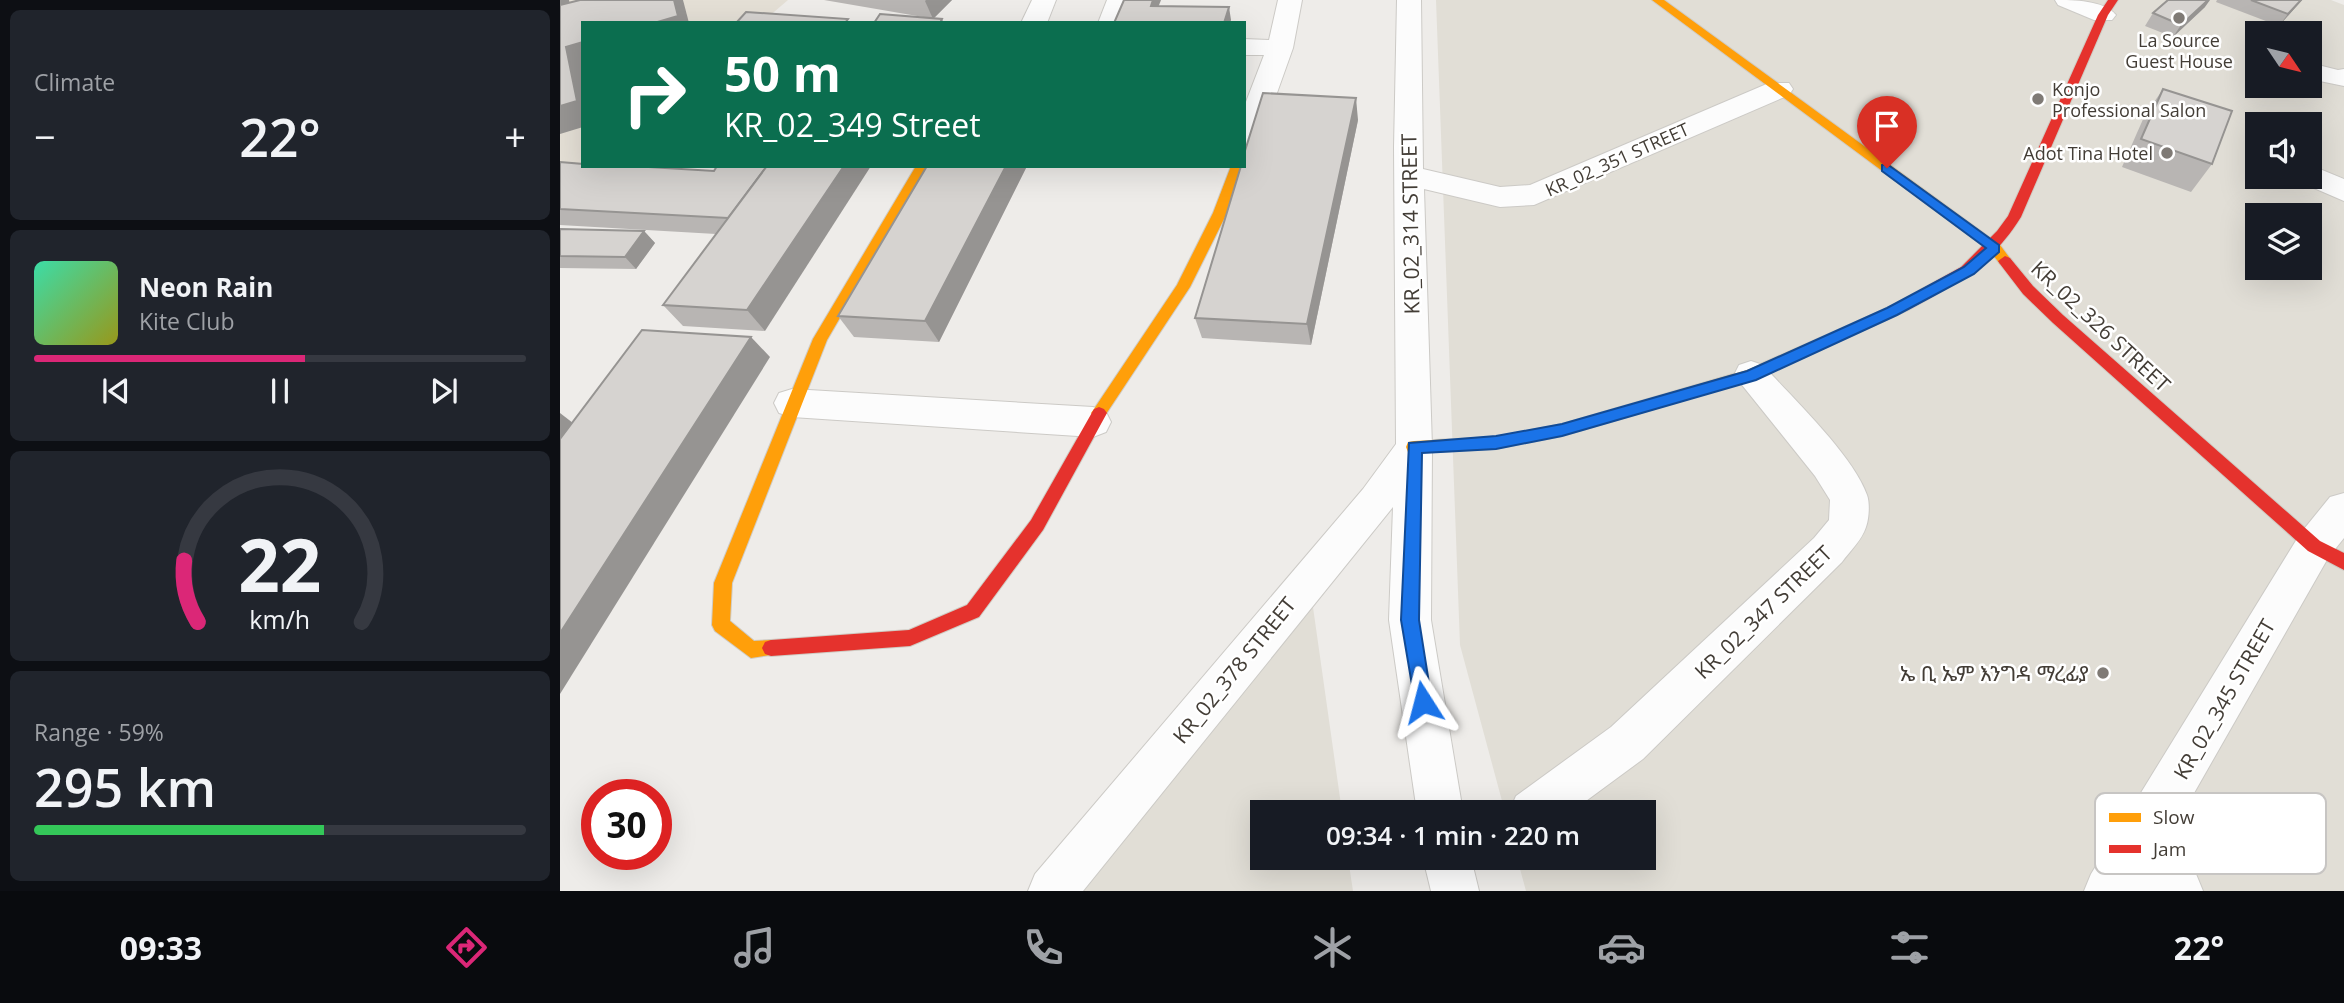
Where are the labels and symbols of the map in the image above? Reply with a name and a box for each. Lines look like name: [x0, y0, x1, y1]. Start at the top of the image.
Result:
marker: La Source Guest House: [2171, 10, 2187, 26]
north arrow: [2245, 21, 2322, 98]
place label: La Source Guest House: [2125, 28, 2233, 73]
place label: Konjo Professional Salon: [2052, 77, 2206, 122]
marker: Konjo Professional Salon: [2030, 91, 2046, 107]
pin: [1857, 96, 1917, 168]
street label: KR_02_351 STREET: [1541, 117, 1693, 201]
street label: KR_02_314 STREET: [1394, 133, 1426, 315]
place label: Adot Tina Hotel: [2023, 141, 2153, 165]
marker: Adot Tina Hotel: [2159, 145, 2175, 161]
street label: KR_02_326 STREET: [2025, 254, 2177, 398]
street label: KR_02_347 STREET: [1688, 539, 1838, 685]
street label: KR_02_378 STREET: [1166, 591, 1302, 749]
street label: KR_02_345 STREET: [2167, 613, 2282, 784]
place label: ኤ ቢ ኤም እንግዳ ማረፊያ: [1900, 659, 2089, 687]
position arrow: [1386, 665, 1460, 739]
marker: ኤ ቢ ኤም እንግዳ ማረፊያ: [2095, 665, 2111, 681]
speed limit sign: 30: [581, 779, 672, 870]
legend: [2095, 793, 2326, 874]
text: Slow: [2153, 804, 2195, 830]
text: Jam: [2151, 836, 2186, 862]

